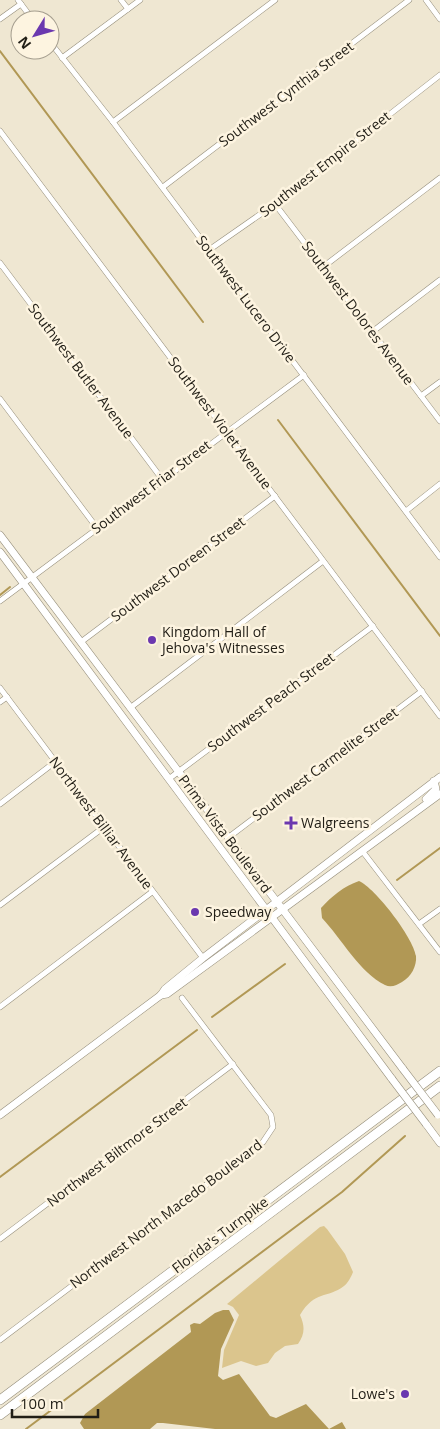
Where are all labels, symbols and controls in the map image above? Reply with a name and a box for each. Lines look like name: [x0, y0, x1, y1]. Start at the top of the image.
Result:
north arrow: [10, 10, 60, 60]
text: N: [13, 33, 35, 53]
street label: Southwest Cynthia Street: [214, 37, 357, 151]
street label: Southwest Empire Street: [255, 106, 394, 221]
street label: Southwest Lucero Drive: [192, 231, 301, 366]
street label: Southwest Dolores Avenue: [298, 237, 419, 389]
street label: Southwest Butler Avenue: [24, 299, 139, 442]
street label: Southwest Violet Avenue: [164, 353, 277, 493]
street label: Southwest Friar Street: [87, 435, 214, 538]
street label: Southwest Doreen Street: [107, 512, 249, 625]
place label: Kingdom Hall of Jehova's Witnesses: [160, 622, 285, 657]
marker: Kingdom Hall of Jehova's Witnesses: [146, 634, 158, 646]
street label: Southwest Peach Street: [203, 648, 338, 756]
street label: Southwest Carmelite Street: [248, 702, 402, 825]
street label: Northwest Billiar Avenue: [45, 753, 158, 893]
street label: Prima Vista Boulevard: [175, 771, 276, 897]
place label: Walgreens: [301, 813, 370, 832]
marker: Walgreens: [285, 817, 297, 829]
place label: Speedway: [205, 902, 272, 921]
marker: Speedway: [189, 906, 201, 918]
street label: Northwest Biltmore Street: [43, 1093, 191, 1211]
street label: Northwest North Macedo Boulevard: [66, 1135, 266, 1292]
street label: Florida's Turnpike: [168, 1192, 272, 1277]
place label: Lowe's: [351, 1384, 395, 1403]
scale bar: [12, 1386, 99, 1418]
marker: Lowe's: [399, 1388, 411, 1400]
text: 100 m: [20, 1393, 64, 1413]

